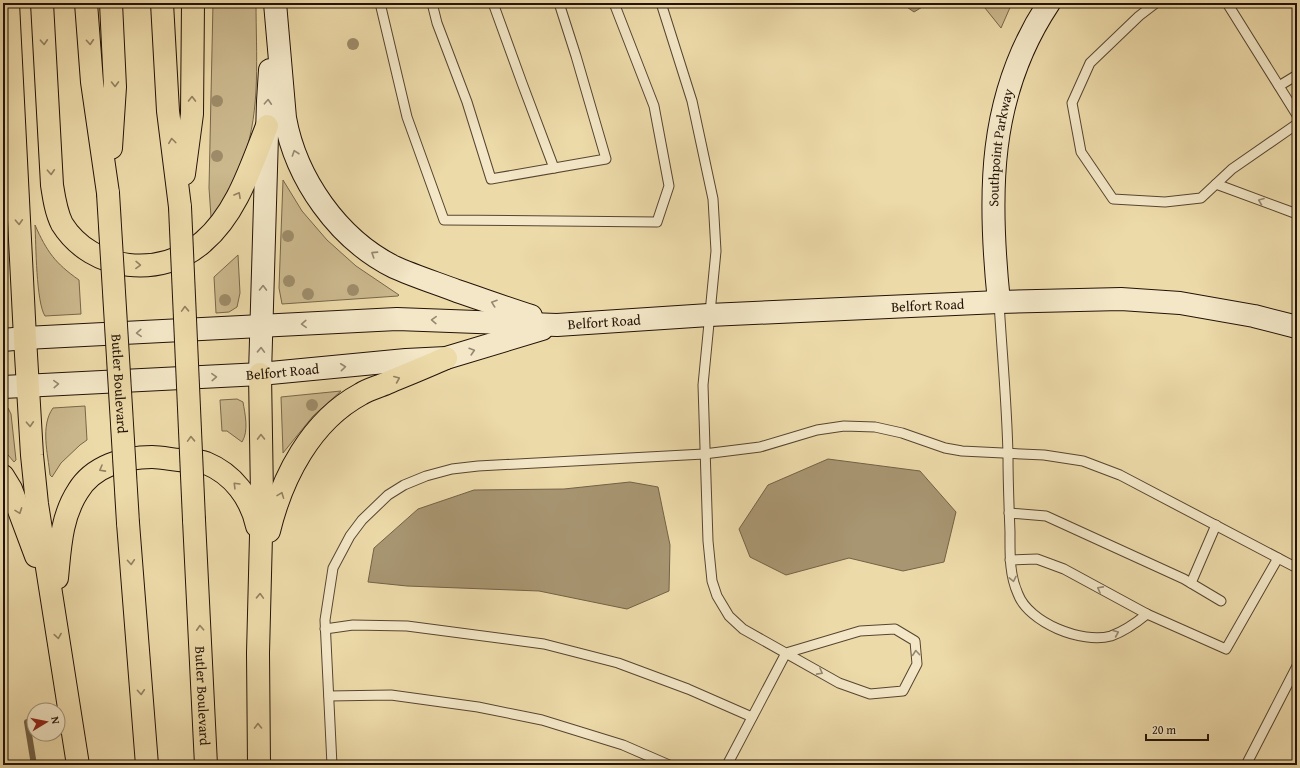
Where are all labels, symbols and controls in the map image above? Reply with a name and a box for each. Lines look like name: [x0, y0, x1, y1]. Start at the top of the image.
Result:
one-way arrow: [40, 39, 48, 45]
one-way arrow: [85, 39, 94, 45]
one-way arrow: [110, 81, 119, 87]
street label: Southpoint Parkway: [983, 86, 1018, 207]
one-way arrow: [188, 96, 196, 102]
one-way arrow: [264, 99, 272, 105]
one-way arrow: [168, 138, 177, 144]
one-way arrow: [291, 150, 299, 157]
one-way arrow: [47, 169, 56, 175]
one-way arrow: [233, 192, 241, 200]
one-way arrow: [1257, 197, 1264, 205]
one-way arrow: [15, 219, 23, 225]
one-way arrow: [371, 251, 378, 258]
one-way arrow: [135, 261, 141, 269]
one-way arrow: [259, 285, 267, 291]
street label: Belfort Road: [891, 294, 965, 317]
one-way arrow: [490, 299, 497, 308]
one-way arrow: [181, 306, 189, 312]
street label: Belfort Road: [567, 309, 642, 334]
one-way arrow: [431, 315, 437, 324]
one-way arrow: [301, 320, 307, 328]
one-way arrow: [136, 328, 142, 337]
street label: Butler Boulevard: [107, 333, 133, 434]
one-way arrow: [257, 347, 265, 353]
one-way arrow: [468, 347, 475, 356]
street label: Belfort Road: [246, 358, 321, 385]
one-way arrow: [340, 362, 346, 371]
one-way arrow: [211, 372, 217, 381]
one-way arrow: [394, 375, 401, 383]
one-way arrow: [53, 380, 59, 388]
one-way arrow: [26, 421, 35, 427]
one-way arrow: [257, 434, 266, 440]
one-way arrow: [186, 436, 195, 442]
one-way arrow: [98, 464, 106, 471]
one-way arrow: [233, 482, 241, 490]
one-way arrow: [276, 492, 284, 499]
one-way arrow: [15, 508, 23, 515]
one-way arrow: [126, 559, 135, 565]
one-way arrow: [1009, 576, 1017, 582]
one-way arrow: [1097, 586, 1105, 594]
one-way arrow: [256, 593, 264, 599]
one-way arrow: [195, 625, 204, 631]
one-way arrow: [1112, 630, 1119, 638]
one-way arrow: [54, 633, 62, 639]
street label: Butler Boulevard: [190, 646, 215, 746]
one-way arrow: [912, 650, 921, 656]
one-way arrow: [815, 667, 823, 675]
one-way arrow: [136, 689, 145, 695]
north arrow: [26, 702, 66, 742]
text: N: [47, 715, 64, 726]
scale bar: [1146, 716, 1208, 742]
text: 20 m: [1152, 721, 1176, 738]
one-way arrow: [254, 723, 262, 729]

